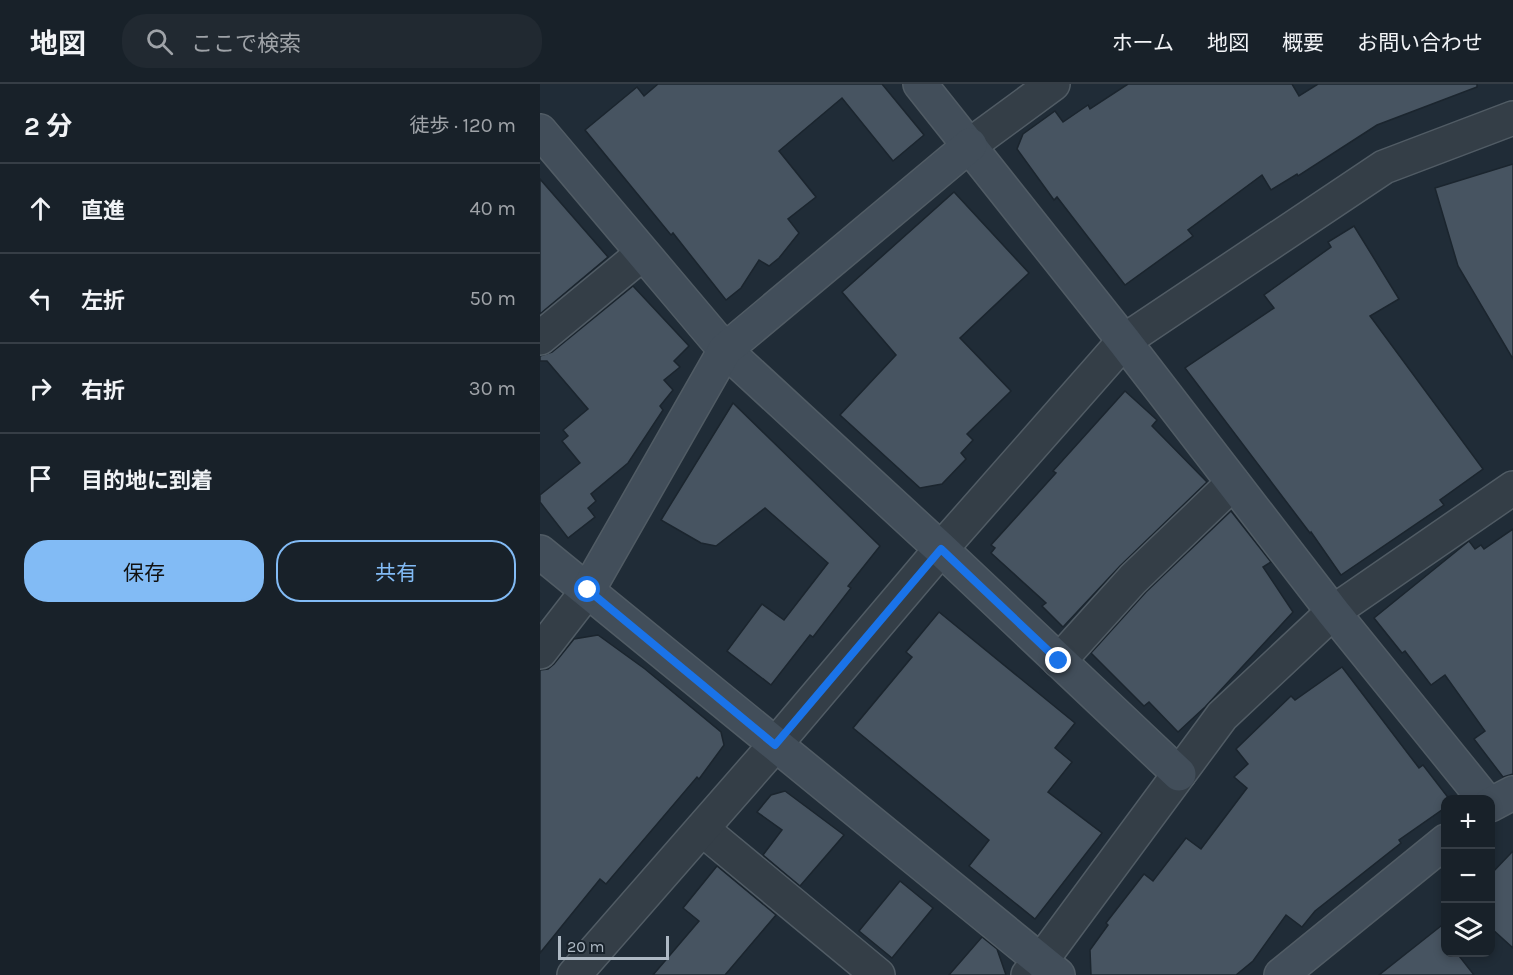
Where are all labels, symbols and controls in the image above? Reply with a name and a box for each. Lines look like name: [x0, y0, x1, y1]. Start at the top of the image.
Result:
search box: [122, 14, 542, 68]
icon: search: [143, 25, 176, 58]
text: 地図: [30, 27, 86, 60]
text: ここで検索: [191, 31, 301, 57]
text: ホーム: [1112, 31, 1174, 55]
text: 地図: [1207, 31, 1249, 55]
text: 概要: [1282, 31, 1324, 55]
text: お問い合わせ: [1357, 31, 1483, 55]
text: 2 分: [24, 111, 72, 142]
text: 徒歩 · 120 m: [409, 114, 516, 137]
icon: ahead: [24, 192, 57, 225]
text: 40 m: [470, 197, 516, 220]
text: 直進: [81, 198, 125, 224]
icon: left: [24, 282, 57, 315]
text: 50 m: [469, 287, 516, 310]
text: 左折: [81, 288, 125, 314]
icon: right: [24, 372, 57, 405]
text: 30 m: [469, 377, 516, 400]
text: 右折: [81, 378, 125, 404]
icon: arrive: [24, 462, 57, 495]
text: 目的地に到着: [81, 468, 213, 494]
button: 保存: [24, 540, 264, 602]
button: 共有: [276, 540, 516, 602]
route start: [574, 576, 600, 602]
route end: [1045, 647, 1071, 673]
map controls: [1441, 795, 1495, 957]
button: +: [1441, 795, 1495, 849]
button: −: [1441, 849, 1495, 903]
button: layers: [1441, 903, 1495, 957]
scale bar: [558, 933, 669, 960]
text: 20 m: [567, 937, 605, 956]

